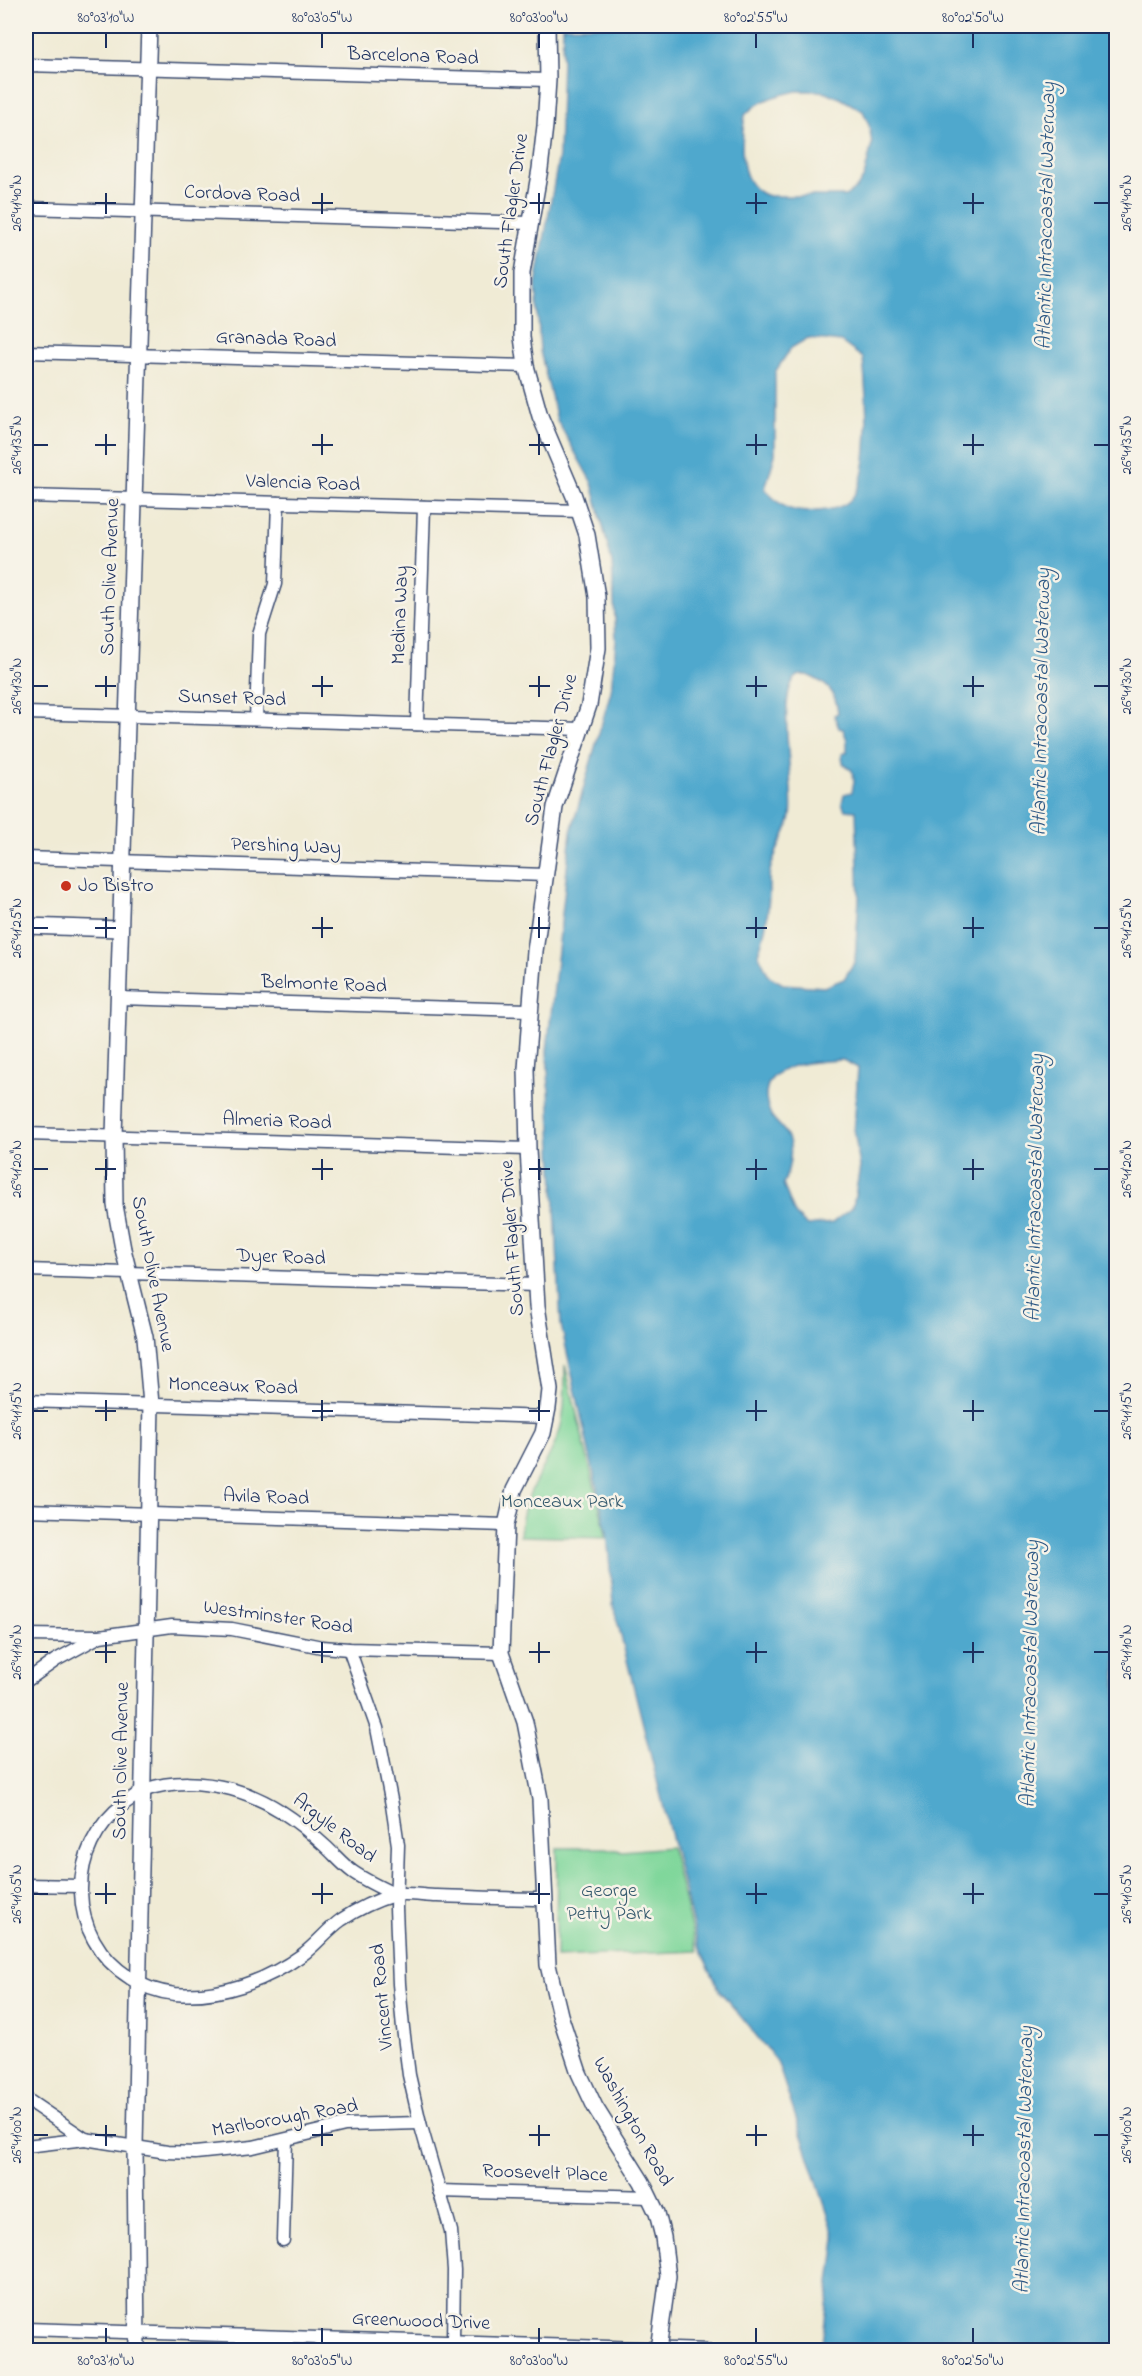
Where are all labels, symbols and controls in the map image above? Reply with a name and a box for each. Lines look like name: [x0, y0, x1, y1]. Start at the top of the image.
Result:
text: 80°03'10"W: [78, 7, 134, 29]
text: 80°03'05"W: [292, 7, 352, 29]
text: 80°03'00"W: [510, 7, 568, 29]
text: 80°02'55"W: [724, 7, 788, 29]
text: 80°02'50"W: [942, 7, 1004, 29]
street label: Barcelona Road: [346, 40, 479, 74]
water label: Atlantic Intracoastal Waterway: [1030, 82, 1064, 350]
street label: South Flagler Drive: [487, 131, 538, 291]
text: 26°41'40"N: [6, 175, 28, 231]
text: 26°41'40"N: [1116, 175, 1138, 231]
street label: Cordova Road: [183, 178, 301, 212]
street label: Granada Road: [215, 323, 337, 357]
text: 26°41'35"N: [6, 415, 28, 475]
text: 26°41'35"N: [1116, 415, 1138, 475]
street label: Valencia Road: [244, 467, 361, 500]
street label: South Olive Avenue: [94, 497, 128, 656]
street label: Medina Way: [385, 565, 417, 665]
water label: Atlantic Intracoastal Waterway: [1025, 568, 1059, 836]
text: 26°41'30"N: [6, 658, 28, 714]
text: 26°41'30"N: [1116, 658, 1138, 714]
street label: South Flagler Drive: [518, 671, 587, 830]
street label: Sunset Road: [177, 683, 287, 715]
street label: Pershing Way: [230, 831, 342, 864]
place label: Jo Bistro: [78, 872, 154, 901]
marker: Jo Bistro: [59, 879, 73, 893]
text: 26°41'25"N: [6, 898, 28, 958]
text: 26°41'25"N: [1116, 898, 1138, 958]
street label: Belmonte Road: [260, 968, 387, 1002]
water label: Atlantic Intracoastal Waterway: [1019, 1054, 1053, 1322]
street label: Almeria Road: [222, 1106, 332, 1138]
text: 26°41'20"N: [6, 1140, 28, 1198]
text: 26°41'20"N: [1116, 1140, 1138, 1198]
street label: South Flagler Drive: [493, 1159, 534, 1317]
street label: South Olive Avenue: [123, 1194, 181, 1354]
street label: Dyer Road: [235, 1242, 326, 1274]
street label: Monceaux Road: [168, 1370, 298, 1404]
text: 26°41'15"N: [6, 1382, 28, 1440]
text: 26°41'15"N: [1116, 1382, 1138, 1440]
street label: Avila Road: [222, 1482, 310, 1514]
park label: Monceaux Park: [501, 1488, 623, 1517]
water label: Atlantic Intracoastal Waterway: [1014, 1540, 1048, 1808]
street label: Westminster Road: [201, 1593, 355, 1643]
text: 26°41'10"N: [6, 1624, 28, 1680]
text: 26°41'10"N: [1116, 1624, 1138, 1680]
street label: South Olive Avenue: [106, 1682, 138, 1840]
street label: Argyle Road: [285, 1787, 382, 1872]
text: 26°41'05"N: [6, 1864, 28, 1924]
text: 26°41'05"N: [1116, 1864, 1138, 1924]
park label: George Petty Park: [566, 1877, 652, 1929]
street label: Vincent Road: [364, 1943, 402, 2052]
water label: Atlantic Intracoastal Waterway: [1008, 2026, 1042, 2294]
street label: Washington Road: [584, 2052, 680, 2192]
street label: Marlborough Road: [210, 2092, 360, 2147]
text: 26°41'00"N: [6, 2106, 28, 2164]
text: 26°41'00"N: [1116, 2106, 1138, 2164]
street label: Roosevelt Place: [482, 2157, 608, 2191]
street label: Greenwood Drive: [351, 2305, 491, 2339]
text: 80°03'10"W: [78, 2350, 134, 2372]
text: 80°03'05"W: [292, 2350, 352, 2372]
text: 80°03'00"W: [510, 2350, 568, 2372]
text: 80°02'55"W: [724, 2350, 788, 2372]
text: 80°02'50"W: [942, 2350, 1004, 2372]

